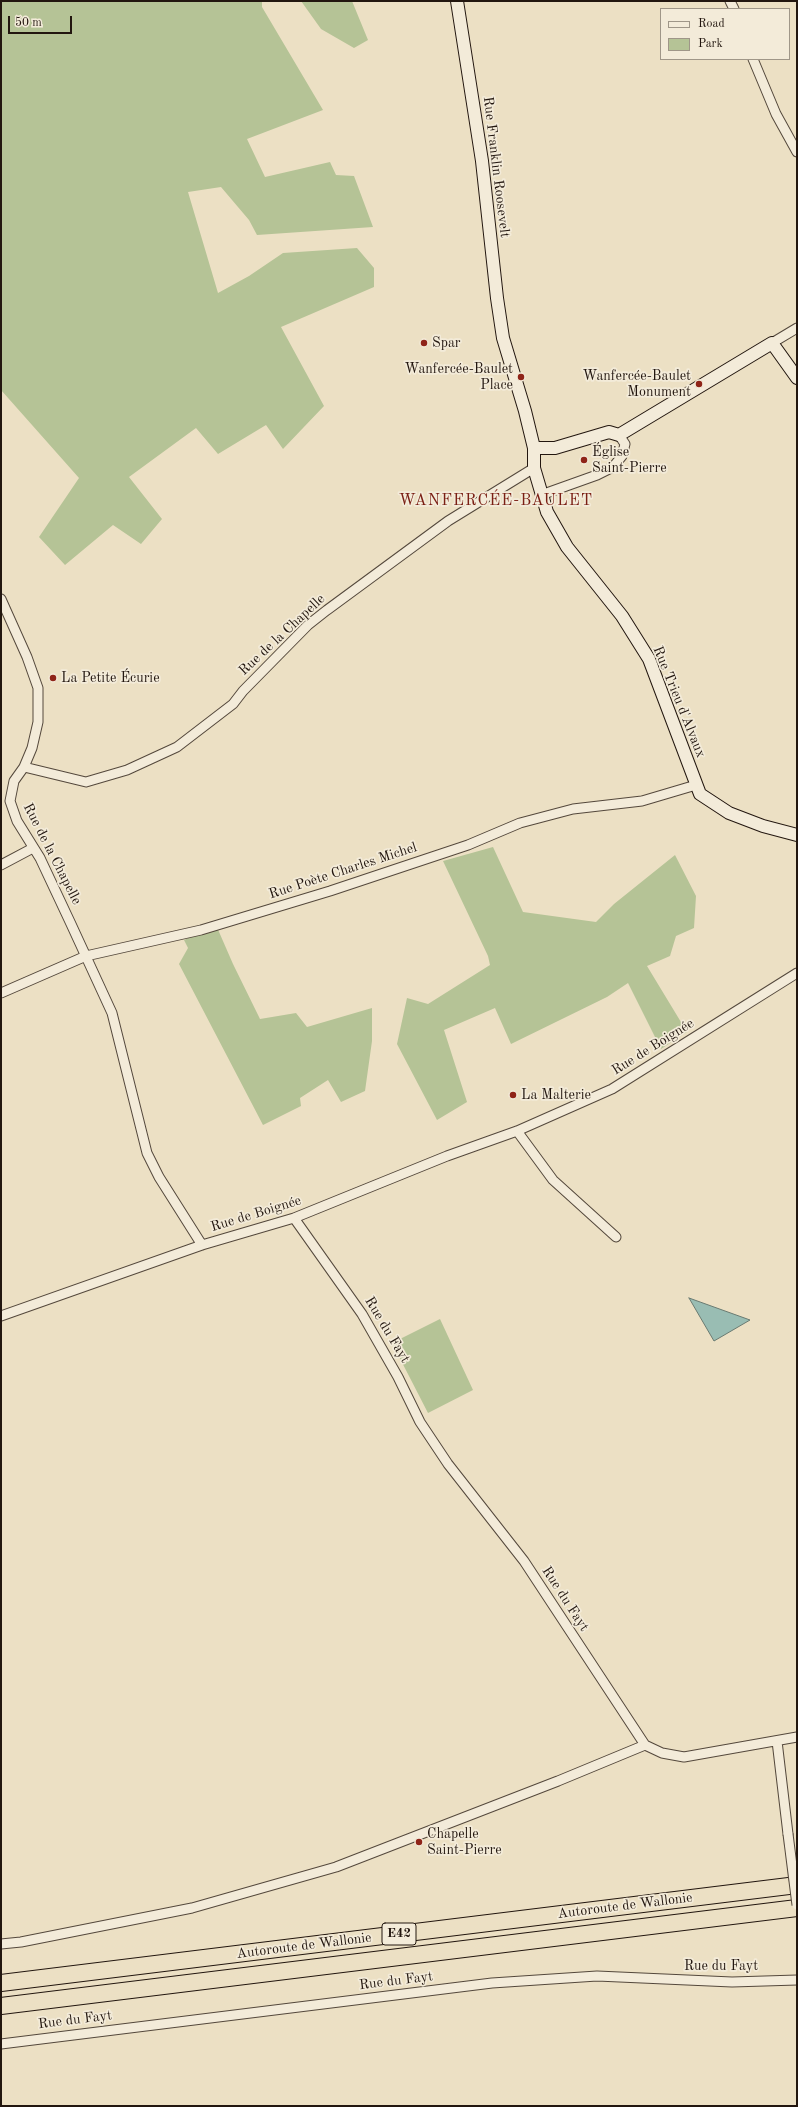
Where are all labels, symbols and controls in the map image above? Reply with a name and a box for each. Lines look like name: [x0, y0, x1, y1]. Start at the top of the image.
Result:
scale bar: [10, 8, 74, 34]
legend: [660, 8, 790, 60]
text: 50 m: [15, 17, 42, 29]
text: Road: [698, 18, 725, 30]
text: Park: [698, 38, 723, 50]
street label: Rue Franklin Roosevelt: [479, 95, 513, 239]
place label: Spar: [432, 335, 461, 351]
marker: Spar: [419, 338, 429, 348]
place label: Wanfercée-Baulet Place: [405, 361, 513, 394]
place label: Wanfercée-Baulet Monument: [583, 368, 691, 400]
marker: Wanfercée-Baulet Place: [516, 372, 526, 382]
marker: Wanfercée-Baulet Monument: [694, 379, 704, 389]
place label: Église Saint-Pierre: [592, 444, 667, 476]
marker: Église Saint-Pierre: [579, 455, 589, 465]
district label: WANFERCÉE-BAULET: [399, 491, 593, 511]
street label: Rue de la Chapelle: [235, 591, 329, 679]
street label: Rue Trieu d'Alvaux: [649, 644, 709, 760]
place label: La Petite Écurie: [61, 670, 160, 686]
marker: La Petite Écurie: [48, 673, 58, 683]
street label: Rue de la Chapelle: [19, 800, 85, 908]
street label: Rue Poète Charles Michel: [267, 839, 419, 903]
street label: Rue de Boignée: [609, 1015, 697, 1079]
place label: La Malterie: [521, 1087, 591, 1103]
marker: La Malterie: [508, 1090, 518, 1100]
street label: Rue de Boignée: [209, 1192, 303, 1236]
street label: Rue du Fayt: [361, 1294, 413, 1366]
street label: Rue du Fayt: [538, 1563, 592, 1635]
place label: Chapelle Saint-Pierre: [427, 1826, 502, 1858]
marker: Chapelle Saint-Pierre: [414, 1837, 424, 1847]
street label: Autoroute de Wallonie: [556, 1889, 694, 1923]
road number: E42: [382, 1923, 416, 1945]
street label: Autoroute de Wallonie: [235, 1929, 373, 1963]
street label: Rue du Fayt: [684, 1958, 758, 1974]
street label: Rue du Fayt: [358, 1968, 434, 1994]
street label: Rue du Fayt: [37, 2007, 113, 2033]

